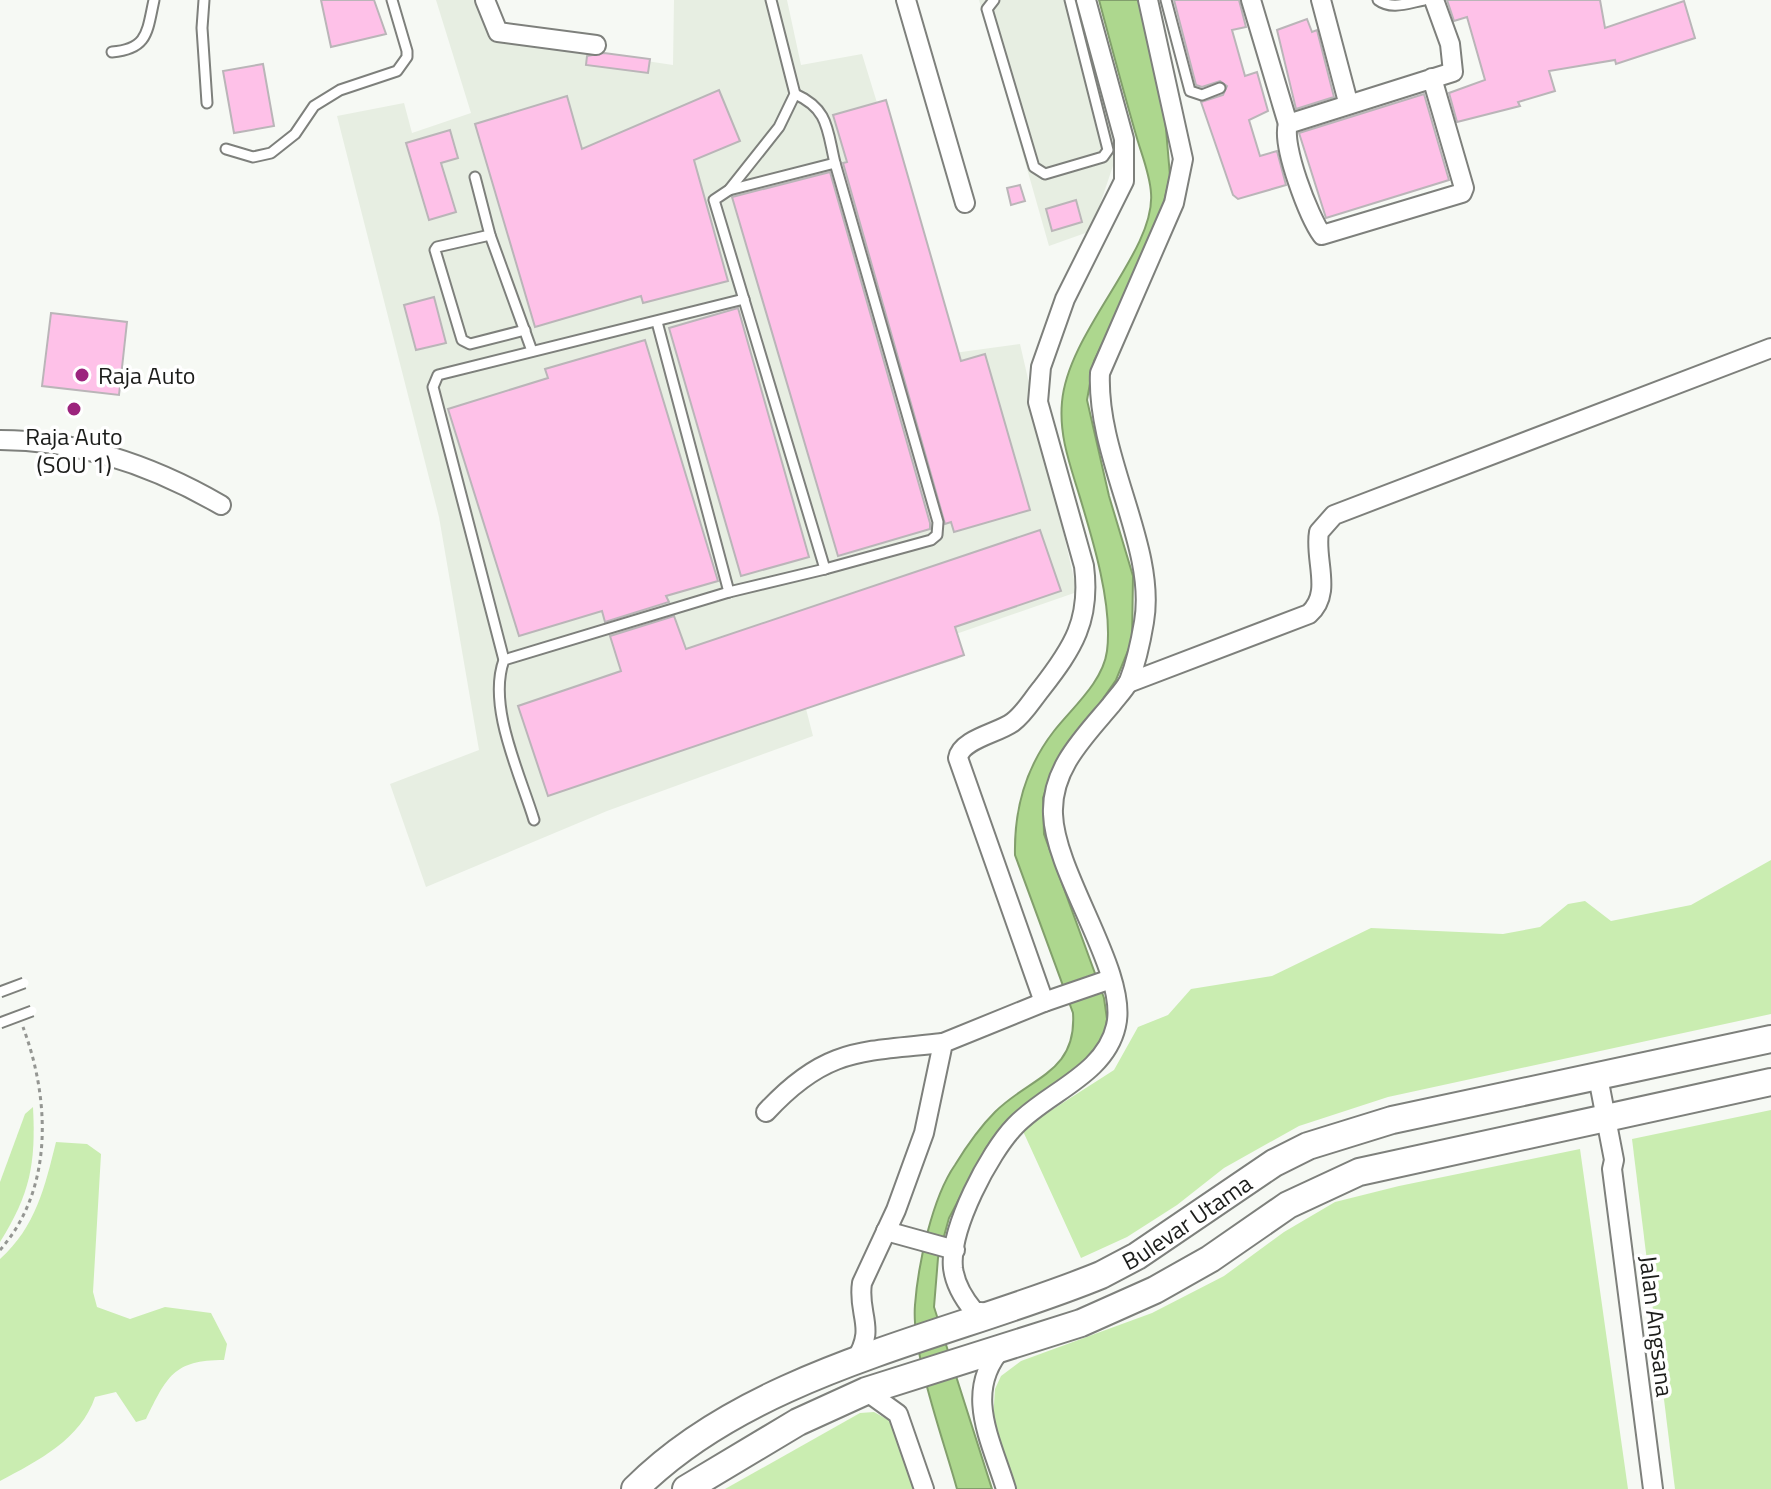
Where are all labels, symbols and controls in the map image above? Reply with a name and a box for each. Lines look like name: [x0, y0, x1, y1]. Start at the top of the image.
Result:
place label: Raja Auto: [98, 357, 196, 393]
marker: Raja Auto: [73, 366, 91, 384]
marker: Raja Auto (SOU 1): [65, 400, 83, 418]
place label: Raja Auto (SOU 1): [25, 418, 123, 482]
street label: Bulevar Utama: [1115, 1165, 1259, 1279]
street label: Jalan Angsana: [1630, 1253, 1684, 1399]

